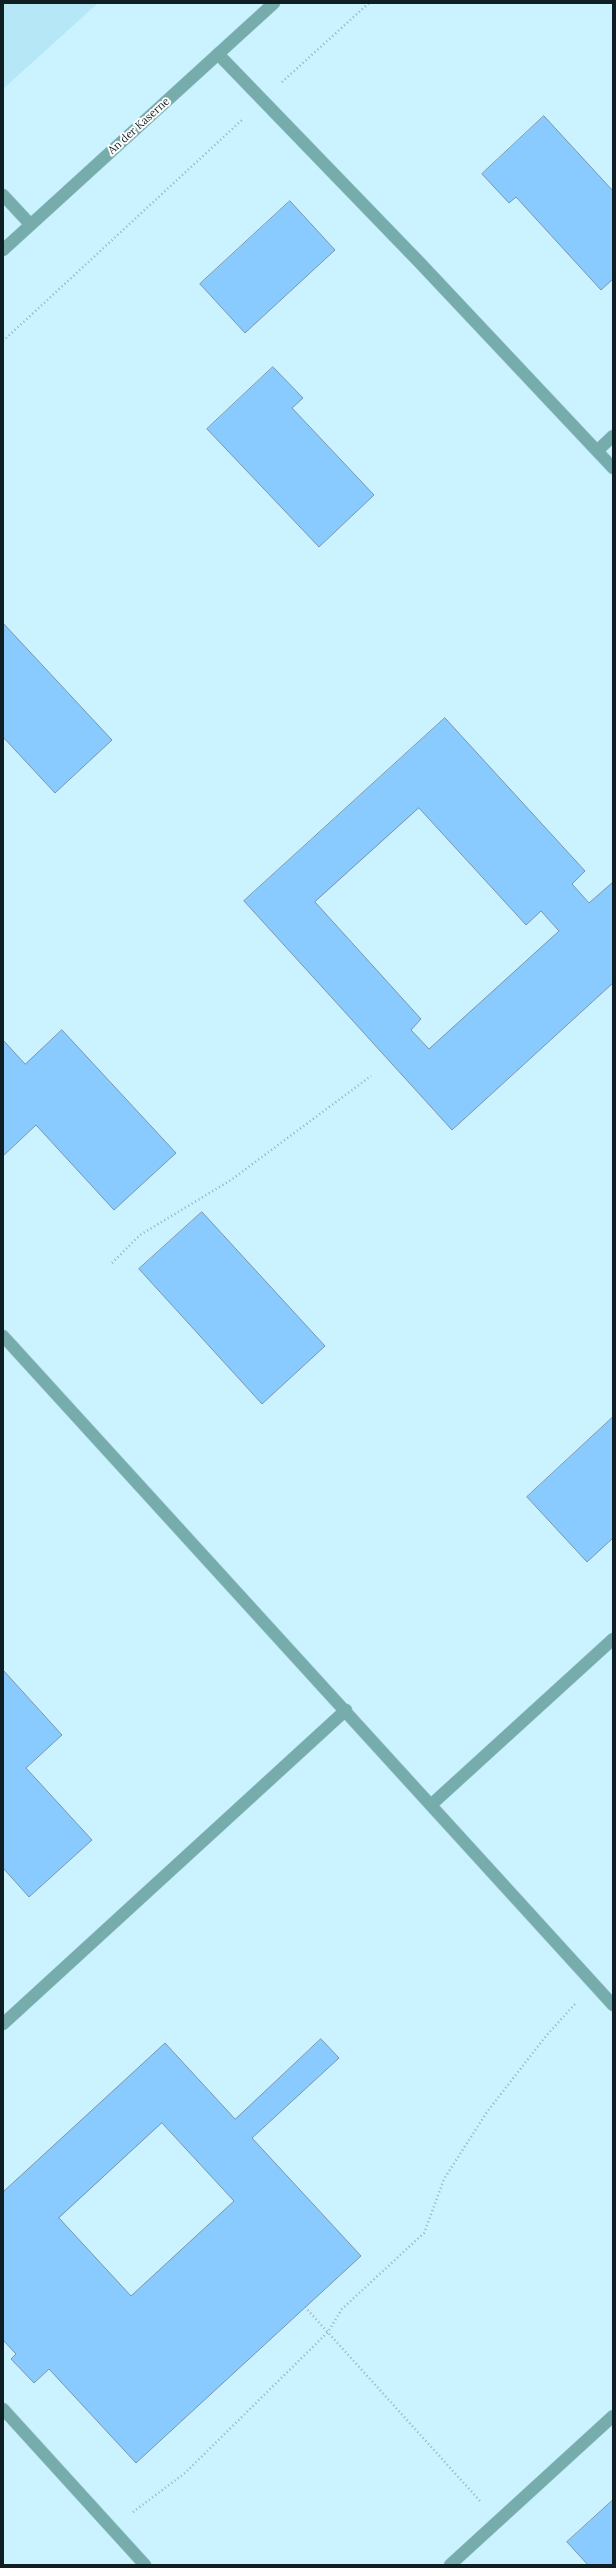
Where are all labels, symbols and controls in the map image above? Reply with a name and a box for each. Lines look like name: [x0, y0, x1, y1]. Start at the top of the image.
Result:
street label: An der Kaserne: [105, 95, 173, 157]

